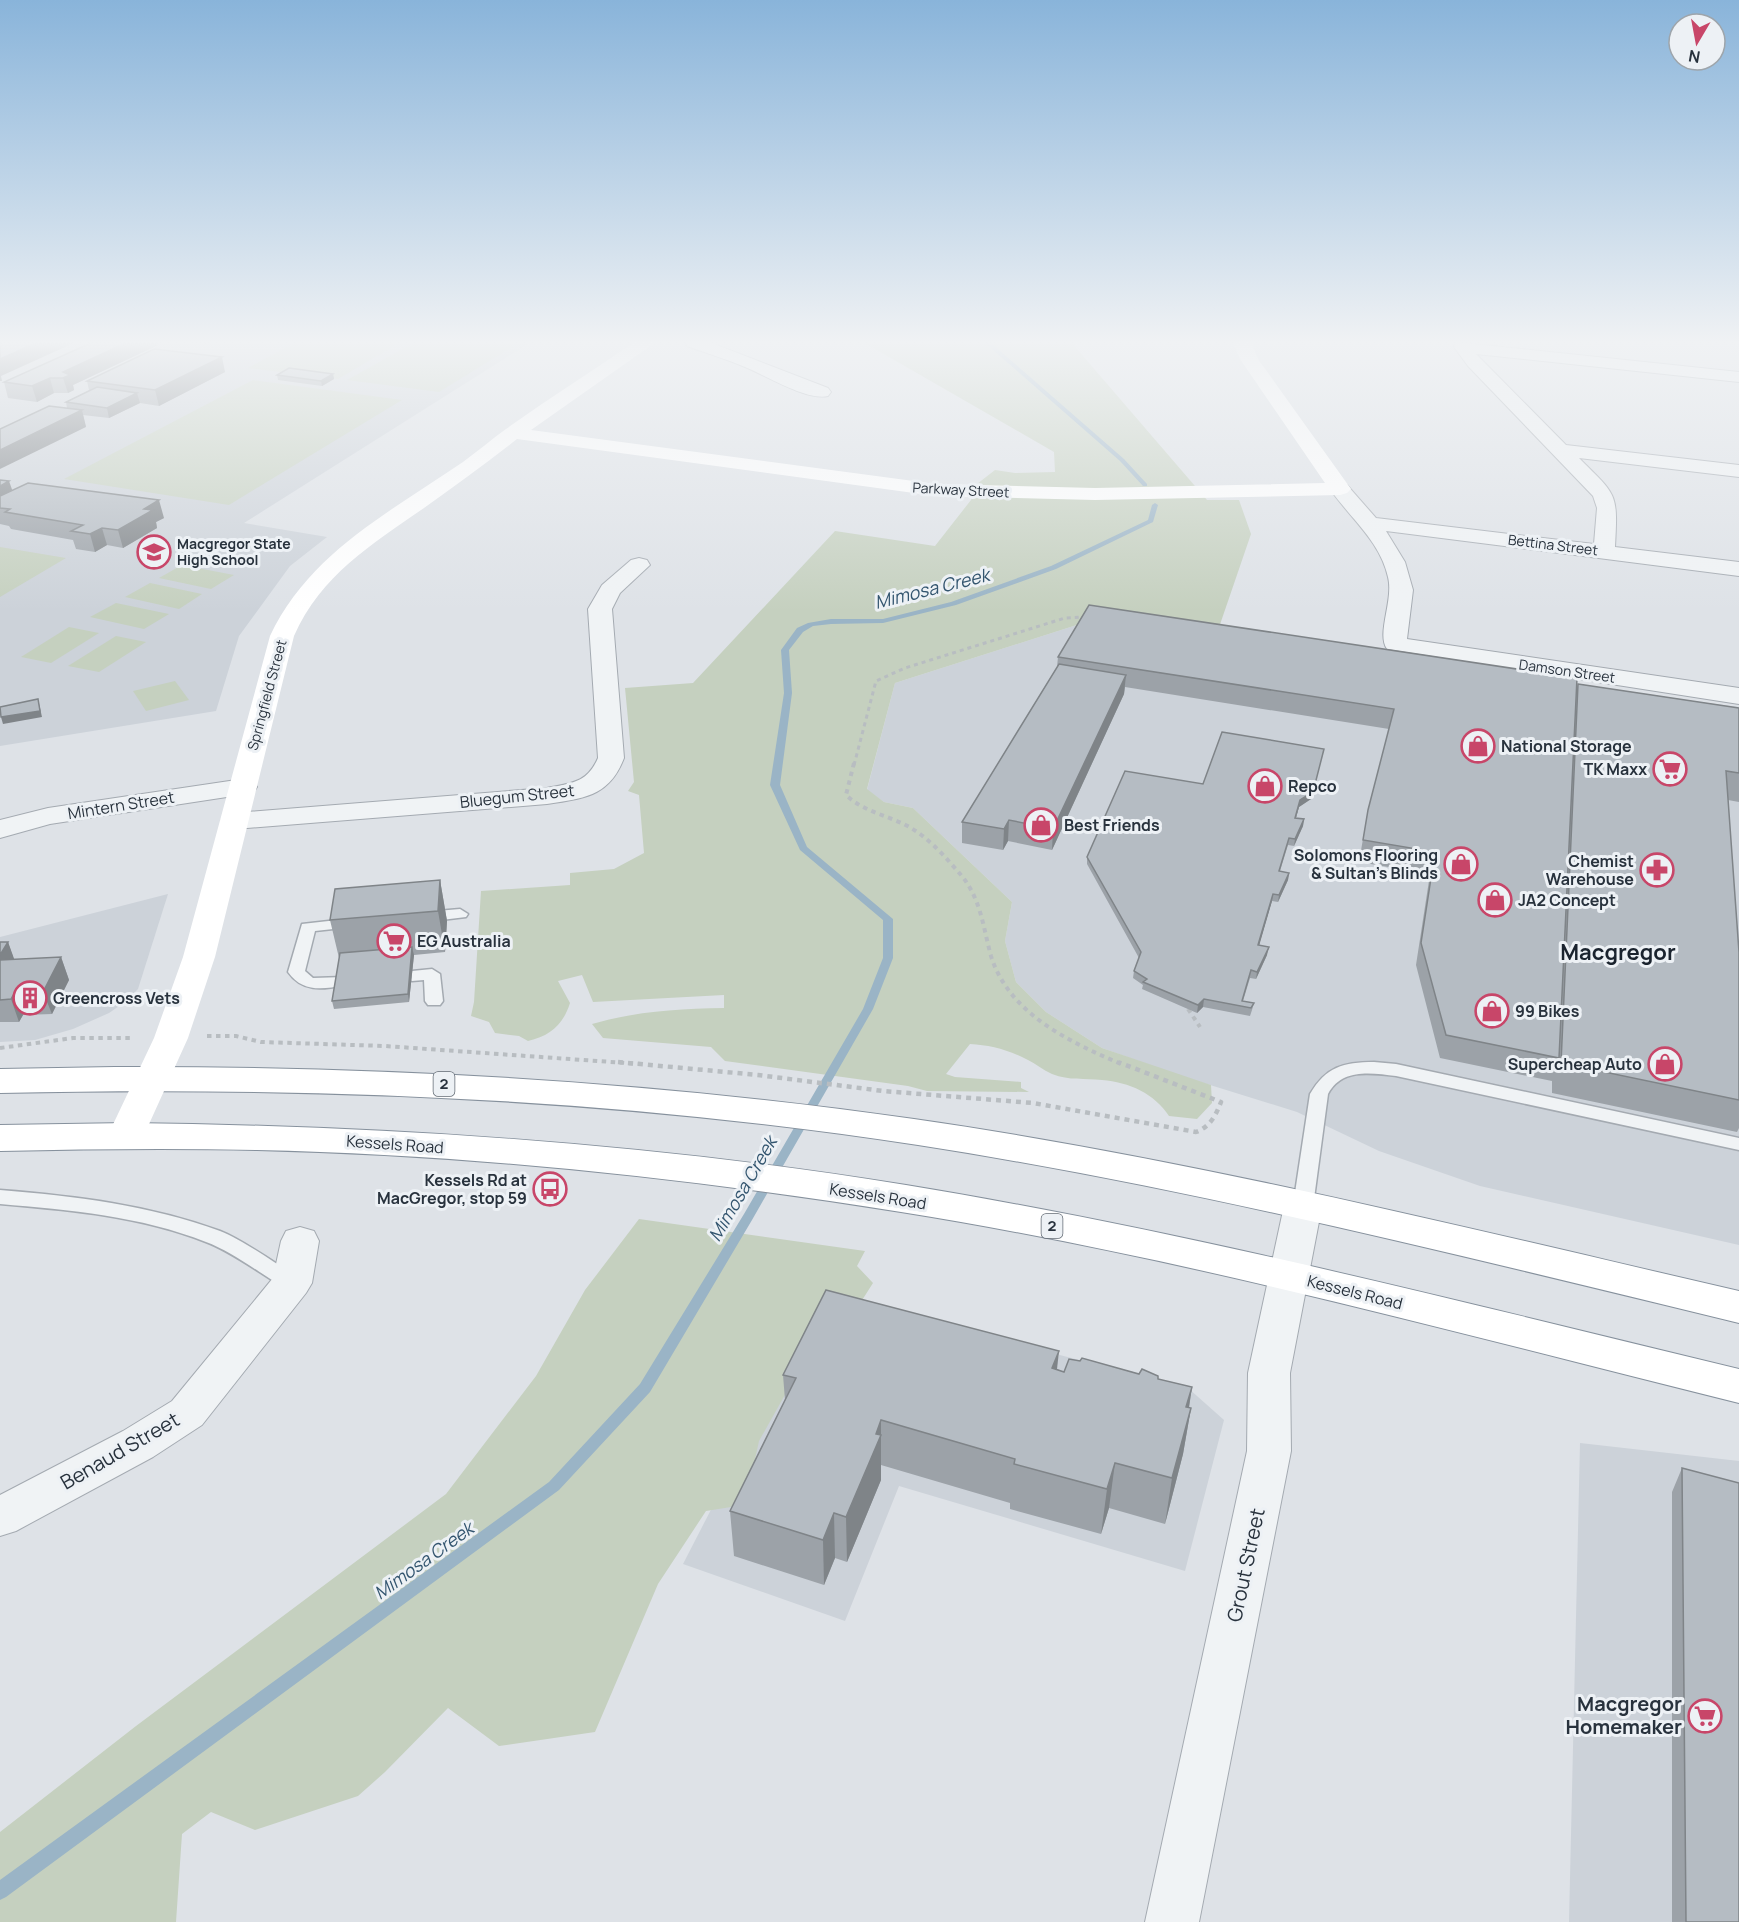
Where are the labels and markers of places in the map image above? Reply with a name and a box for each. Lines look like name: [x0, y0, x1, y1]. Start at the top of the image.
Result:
school or university icon: Macgregor State High School: [136, 534, 172, 570]
place label: Macgregor State High School: [177, 534, 291, 569]
shop icon: National Storage: [1460, 728, 1496, 764]
place label: National Storage: [1501, 735, 1632, 757]
supermarket icon: TK Maxx: [1652, 751, 1688, 787]
place label: TK Maxx: [1583, 758, 1647, 780]
shop icon: Repco: [1247, 768, 1283, 804]
place label: Repco: [1288, 775, 1337, 797]
shop icon: Best Friends: [1023, 807, 1059, 843]
place label: Best Friends: [1064, 814, 1160, 836]
place label: Solomons Flooring & Sultan's Blinds: [1294, 844, 1438, 884]
shop icon: Solomons Flooring & Sultan's Blinds: [1443, 846, 1479, 882]
place label: Chemist Warehouse: [1546, 850, 1634, 890]
pharmacy icon: Chemist Warehouse: [1639, 852, 1675, 888]
shop icon: JA2 Concept: [1477, 882, 1513, 918]
place label: JA2 Concept: [1518, 889, 1616, 911]
supermarket icon: EG Australia: [376, 923, 412, 959]
place label: EG Australia: [417, 930, 511, 952]
building icon: Greencross Vets: [12, 980, 48, 1016]
place label: Greencross Vets: [53, 987, 180, 1009]
shop icon: 99 Bikes: [1474, 993, 1510, 1029]
place label: 99 Bikes: [1515, 1000, 1580, 1022]
shop icon: Supercheap Auto: [1647, 1046, 1683, 1082]
place label: Supercheap Auto: [1508, 1053, 1642, 1075]
place label: Kessels Rd at MacGregor, stop 59: [377, 1169, 527, 1209]
bus stop icon: Kessels Rd at MacGregor, stop 59: [532, 1171, 568, 1207]
place label: Macgregor Homemaker: [1566, 1690, 1682, 1740]
supermarket icon: Macgregor Homemaker: [1687, 1698, 1723, 1734]

